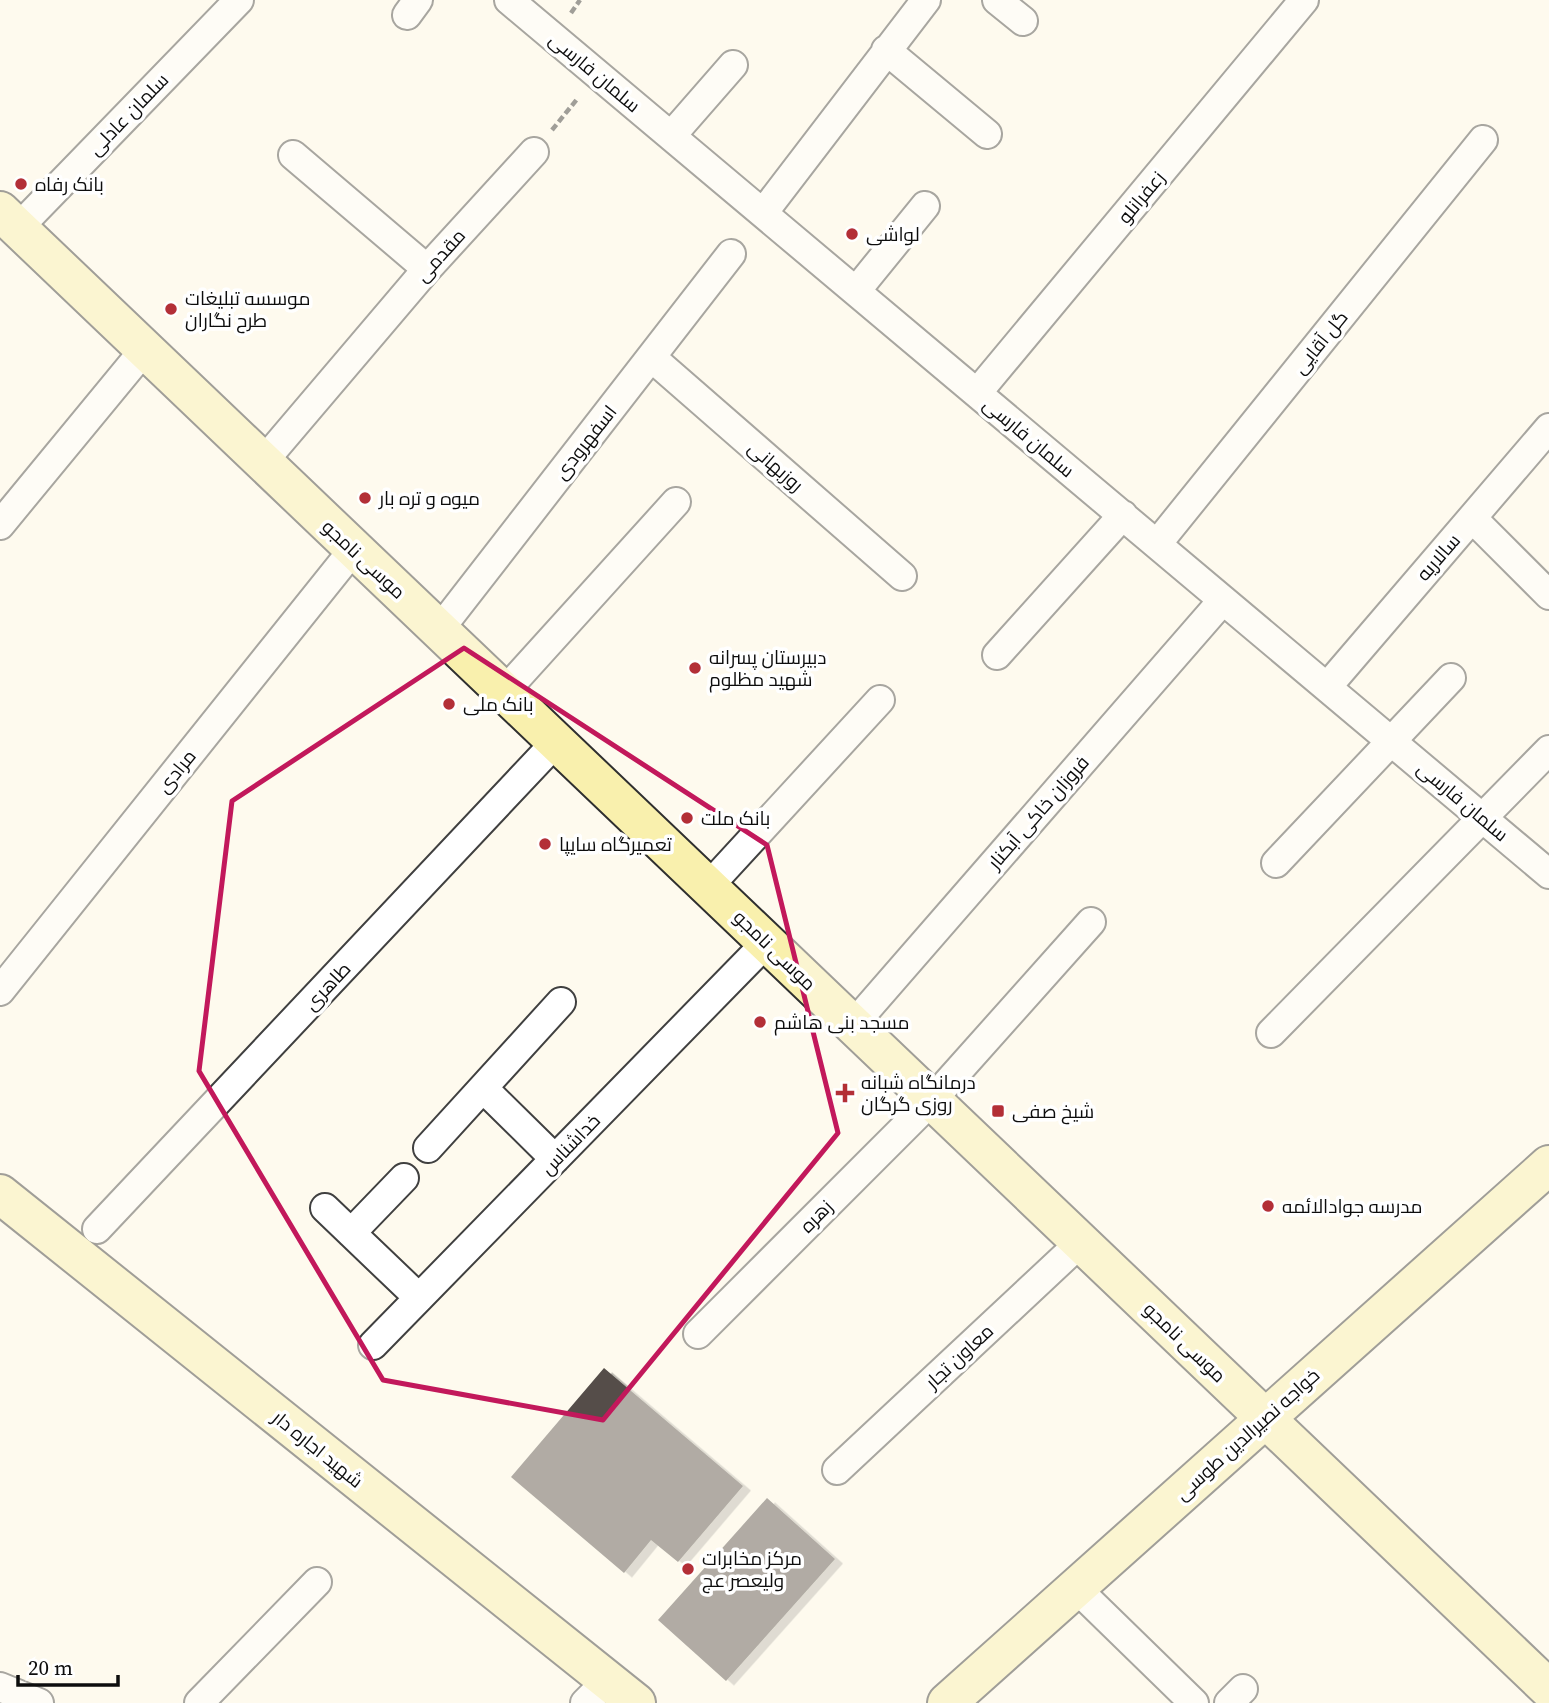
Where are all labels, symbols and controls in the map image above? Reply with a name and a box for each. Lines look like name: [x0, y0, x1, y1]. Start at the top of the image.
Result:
street label: سلمان فارسی: [544, 26, 646, 118]
street label: سلمان عادلی: [82, 67, 174, 161]
street label: زعفرانلو: [1111, 165, 1171, 229]
place label: بانک رفاه: [35, 171, 104, 197]
marker: بانک رفاه: [13, 176, 29, 192]
place label: لواشی: [866, 221, 920, 247]
street label: مقدمی: [409, 223, 471, 287]
marker: لواشی: [844, 226, 860, 242]
place label: موسسه تبلیغات طرح نگاران: [185, 285, 310, 334]
marker: موسسه تبلیغات طرح نگاران: [163, 301, 179, 317]
street label: گل آقایی: [1286, 305, 1354, 379]
street label: سلمان فارسی: [978, 391, 1080, 483]
street label: اسفهرودی: [548, 399, 622, 485]
street label: روزبهانی: [743, 435, 809, 497]
place label: میوه و تره بار: [378, 485, 480, 511]
marker: میوه و تره بار: [357, 490, 373, 506]
street label: موسی نامجو: [317, 514, 411, 604]
street label: سالاریه: [1410, 528, 1466, 586]
place label: دبیرستان پسرانه شهید مظلوم: [709, 644, 826, 693]
marker: دبیرستان پسرانه شهید مظلوم: [687, 660, 703, 676]
place label: بانک ملی: [463, 691, 534, 717]
marker: بانک ملی: [441, 696, 457, 712]
street label: مرادی: [150, 744, 202, 798]
street label: فروزان خاکی آبکنار: [981, 750, 1095, 875]
street label: سلمان فارسی: [1412, 755, 1514, 847]
place label: بانک ملت: [701, 805, 770, 831]
marker: بانک ملت: [679, 810, 695, 826]
place label: تعمیرگاه سایپا: [559, 831, 672, 857]
marker: تعمیرگاه سایپا: [537, 836, 553, 852]
street label: موسی نامجو: [728, 904, 822, 996]
street label: طاهری: [298, 956, 356, 1016]
place label: مسجد بنی هاشم: [774, 1009, 909, 1036]
marker: مسجد بنی هاشم: [752, 1014, 768, 1030]
place label: درمانگاه شبانه روزی گرگان: [861, 1069, 976, 1117]
marker: درمانگاه شبانه روزی گرگان: [835, 1083, 855, 1103]
place label: شیخ صفی: [1012, 1098, 1094, 1125]
marker: شیخ صفی: [990, 1103, 1006, 1119]
street label: خداشناس: [534, 1108, 606, 1180]
place label: مدرسه جوادالائمه: [1282, 1193, 1423, 1219]
street label: زهره: [794, 1194, 838, 1238]
marker: مدرسه جوادالائمه: [1260, 1198, 1276, 1214]
street label: موسی نامجو: [1138, 1296, 1232, 1388]
street label: معاون تجار: [919, 1318, 999, 1395]
street label: خواجه نصیرالدین طوسی: [1169, 1362, 1325, 1506]
street label: شهید اجاره دار: [266, 1404, 369, 1494]
place label: مرکز مخابرات ولیعصر عج: [702, 1545, 802, 1594]
marker: مرکز مخابرات ولیعصر عج: [680, 1561, 696, 1577]
scale bar: [18, 1644, 117, 1688]
text: 20 m: [28, 1653, 73, 1682]

